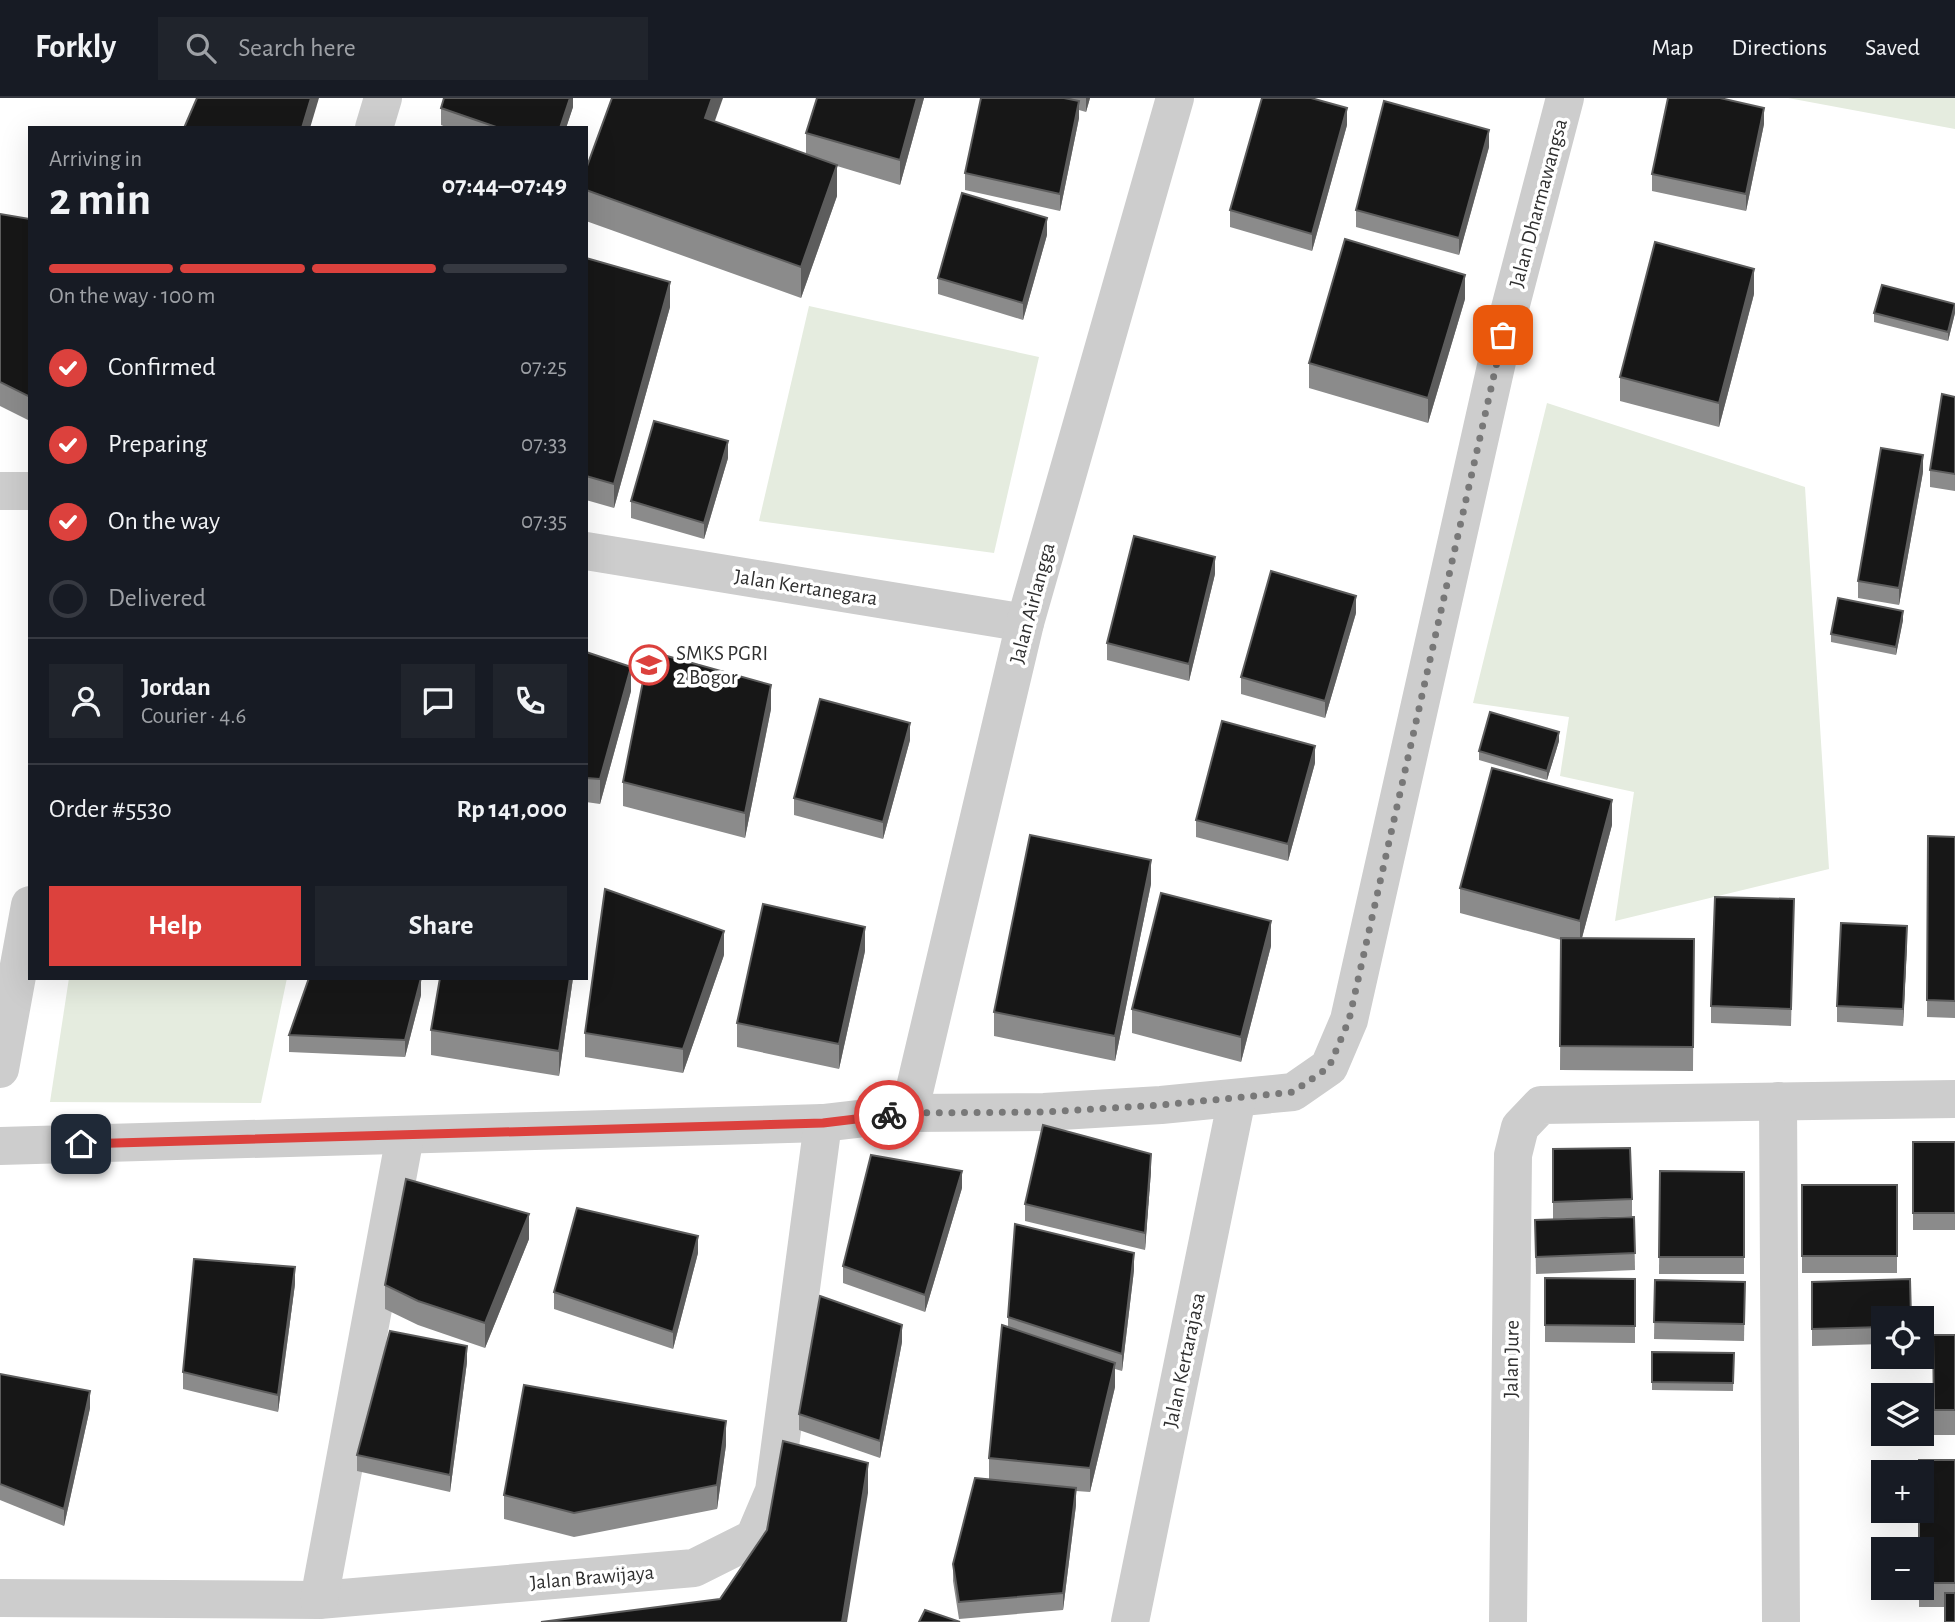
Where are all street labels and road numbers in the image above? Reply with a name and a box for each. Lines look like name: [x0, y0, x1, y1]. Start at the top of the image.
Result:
street label: Jalan Dharmawangsa: [1506, 116, 1571, 290]
street label: Jalan Airlangga: [1006, 540, 1059, 666]
street label: Jalan Kertanegara: [733, 566, 879, 609]
street label: Jalan Kertarajasa: [1160, 1290, 1209, 1430]
street label: Jalan Jure: [1500, 1320, 1523, 1398]
street label: Jalan Brawijaya: [529, 1562, 655, 1593]

